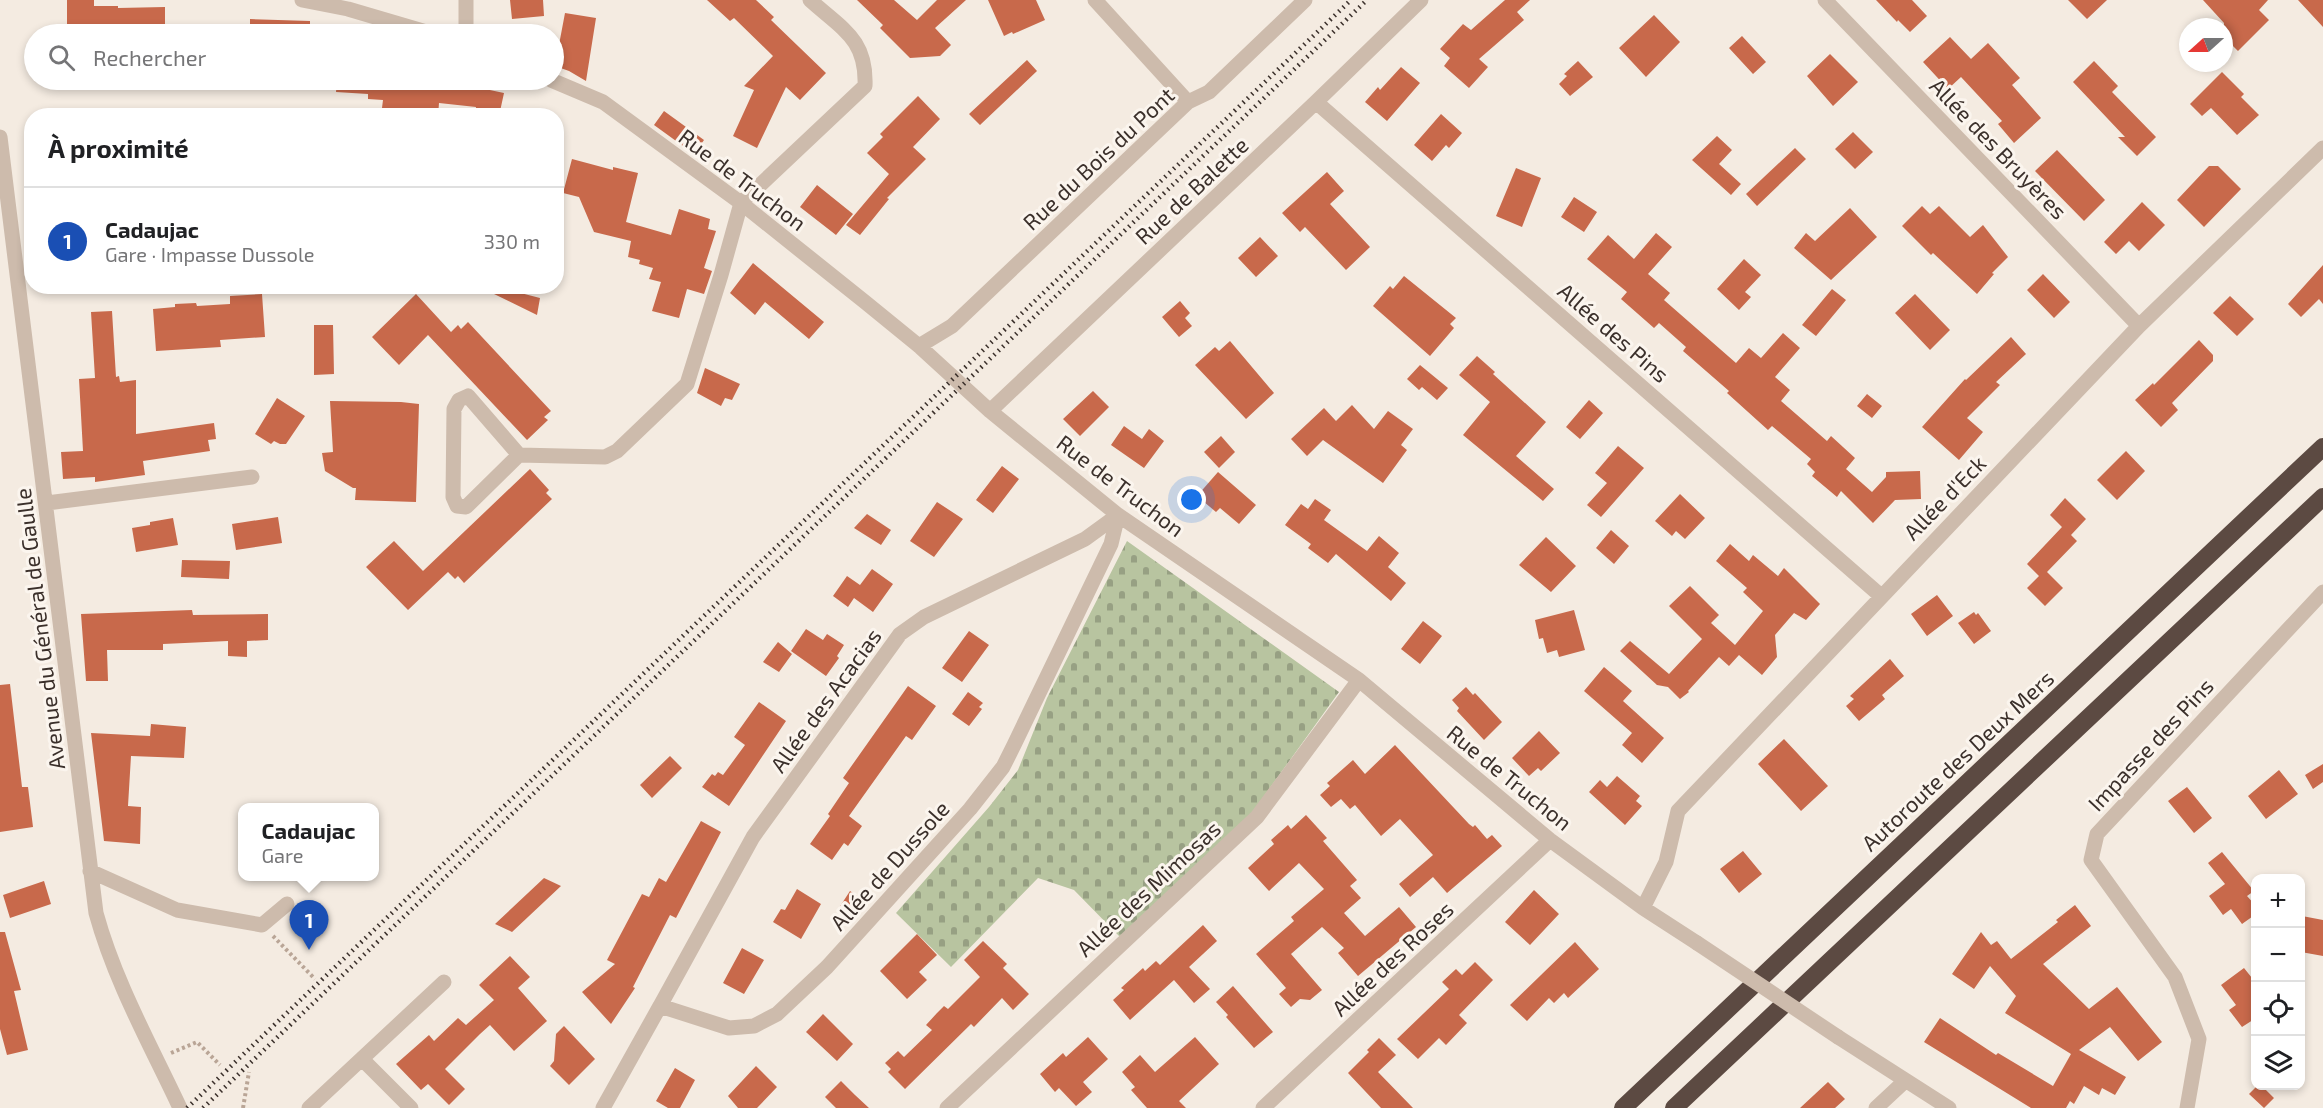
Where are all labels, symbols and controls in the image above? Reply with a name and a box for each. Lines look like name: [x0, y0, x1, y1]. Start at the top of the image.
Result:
north arrow: [2179, 18, 2233, 72]
search box: [24, 24, 564, 90]
icon: search: [45, 41, 78, 74]
text: Rechercher: [93, 44, 206, 70]
street label: Allée des Bruyères: [1925, 72, 2073, 224]
street label: Rue du Bois du Pont: [1017, 81, 1179, 235]
street label: Rue de Truchon: [674, 123, 812, 235]
street label: Rue de Balette: [1129, 131, 1253, 249]
text: À proximité: [48, 132, 189, 163]
text: Cadaujac: [105, 216, 199, 242]
text: 1: [63, 229, 72, 253]
text: 330 m: [484, 229, 540, 253]
text: Gare · Impasse Dussole: [105, 242, 315, 266]
street label: Allée des Pins: [1553, 277, 1675, 387]
street label: Rue de Truchon: [1052, 429, 1190, 541]
street label: Allée d'Eck: [1898, 450, 1990, 544]
your location: [1177, 485, 1206, 514]
street label: Avenue du Général de Gaulle: [9, 487, 69, 771]
street label: Allée des Acacias: [764, 623, 886, 777]
street label: Autoroute des Deux Mers: [1856, 664, 2058, 856]
street label: Impasse des Pins: [2082, 672, 2218, 816]
street label: Rue de Truchon: [1443, 719, 1577, 835]
street label: Allée de Dussole: [824, 795, 954, 935]
popup: [238, 803, 379, 881]
street label: Allée des Mimosas: [1071, 815, 1225, 961]
text: Cadaujac: [261, 817, 356, 843]
text: Gare: [261, 843, 304, 867]
map controls: [2251, 874, 2305, 1090]
button: +: [2251, 874, 2305, 928]
street label: Allée des Roses: [1326, 895, 1458, 1021]
pin: 1: [290, 900, 328, 950]
button: −: [2251, 928, 2305, 982]
button: locate: [2251, 982, 2305, 1036]
button: layers: [2251, 1036, 2305, 1090]

